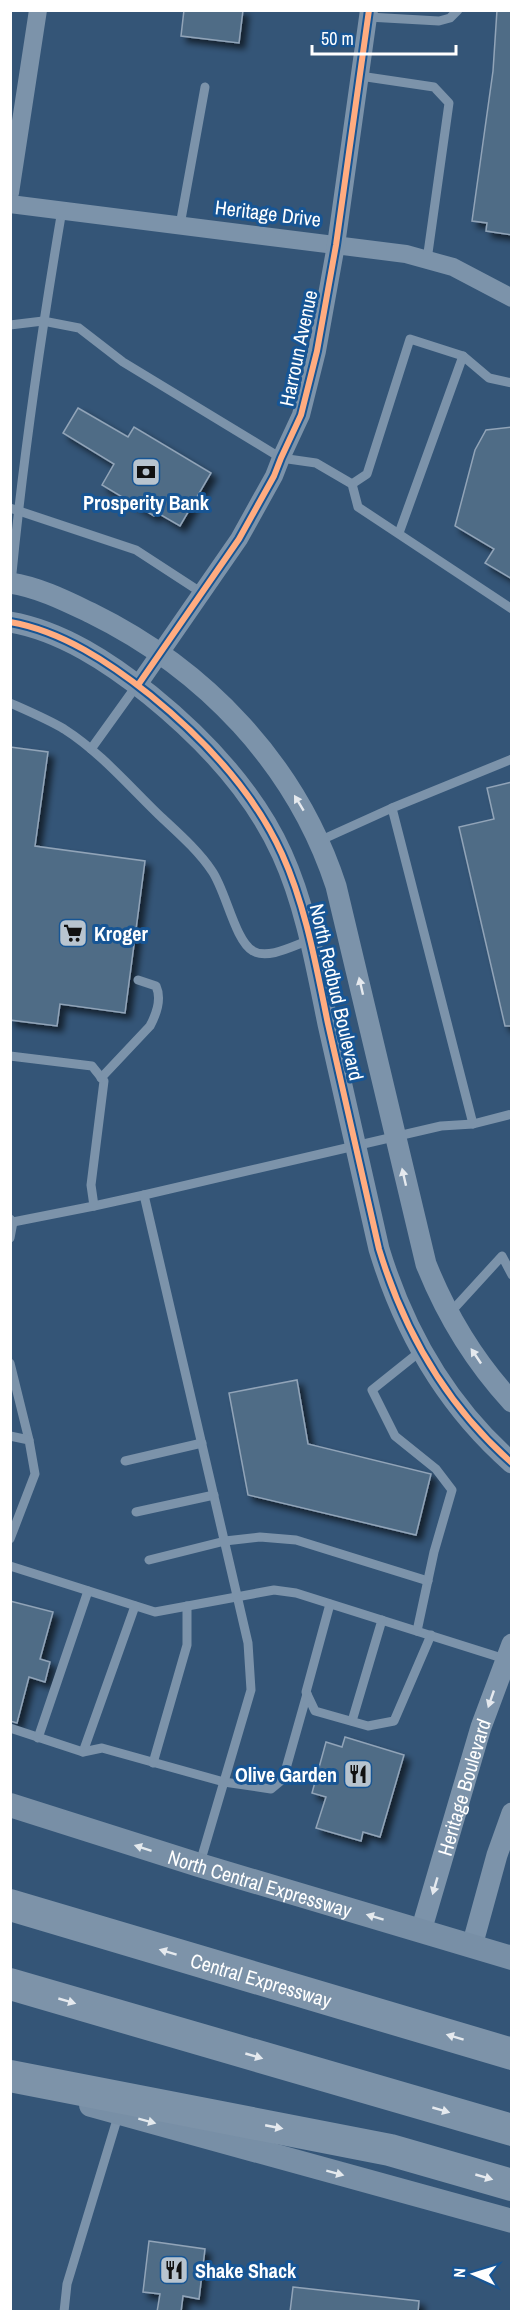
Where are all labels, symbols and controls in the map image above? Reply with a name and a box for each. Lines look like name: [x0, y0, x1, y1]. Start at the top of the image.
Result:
scale bar: [312, 18, 456, 56]
text: 50 m: [321, 26, 354, 51]
street label: Heritage Drive: [213, 193, 323, 233]
street label: Harroun Avenue: [273, 287, 323, 409]
bank icon: Prosperity Bank: [130, 456, 162, 488]
place label: Prosperity Bank: [83, 489, 210, 516]
one-way arrow: [293, 795, 304, 811]
street label: North Redbud Boulevard: [304, 901, 370, 1083]
supermarket icon: Kroger: [57, 917, 89, 949]
place label: Kroger: [94, 920, 148, 947]
one-way arrow: [356, 977, 365, 996]
one-way arrow: [399, 1167, 409, 1186]
one-way arrow: [471, 1348, 482, 1364]
one-way arrow: [485, 1690, 495, 1708]
street label: Heritage Boulevard: [430, 1715, 496, 1859]
restaurant icon: Olive Garden: [342, 1758, 374, 1790]
place label: Olive Garden: [235, 1761, 337, 1788]
one-way arrow: [134, 1842, 152, 1852]
street label: North Central Expressway: [165, 1843, 356, 1923]
one-way arrow: [430, 1877, 439, 1895]
one-way arrow: [366, 1912, 384, 1921]
street label: Central Expressway: [187, 1946, 336, 2013]
one-way arrow: [159, 1947, 177, 1956]
one-way arrow: [58, 1997, 76, 2006]
one-way arrow: [446, 2032, 464, 2041]
one-way arrow: [245, 2052, 263, 2061]
one-way arrow: [432, 2106, 450, 2115]
one-way arrow: [138, 2117, 156, 2126]
one-way arrow: [265, 2123, 284, 2132]
one-way arrow: [326, 2169, 344, 2178]
one-way arrow: [475, 2173, 493, 2182]
north arrow: [444, 2244, 504, 2304]
restaurant icon: Shake Shack: [158, 2254, 190, 2286]
place label: Shake Shack: [195, 2257, 297, 2284]
text: N: [448, 2267, 470, 2278]

